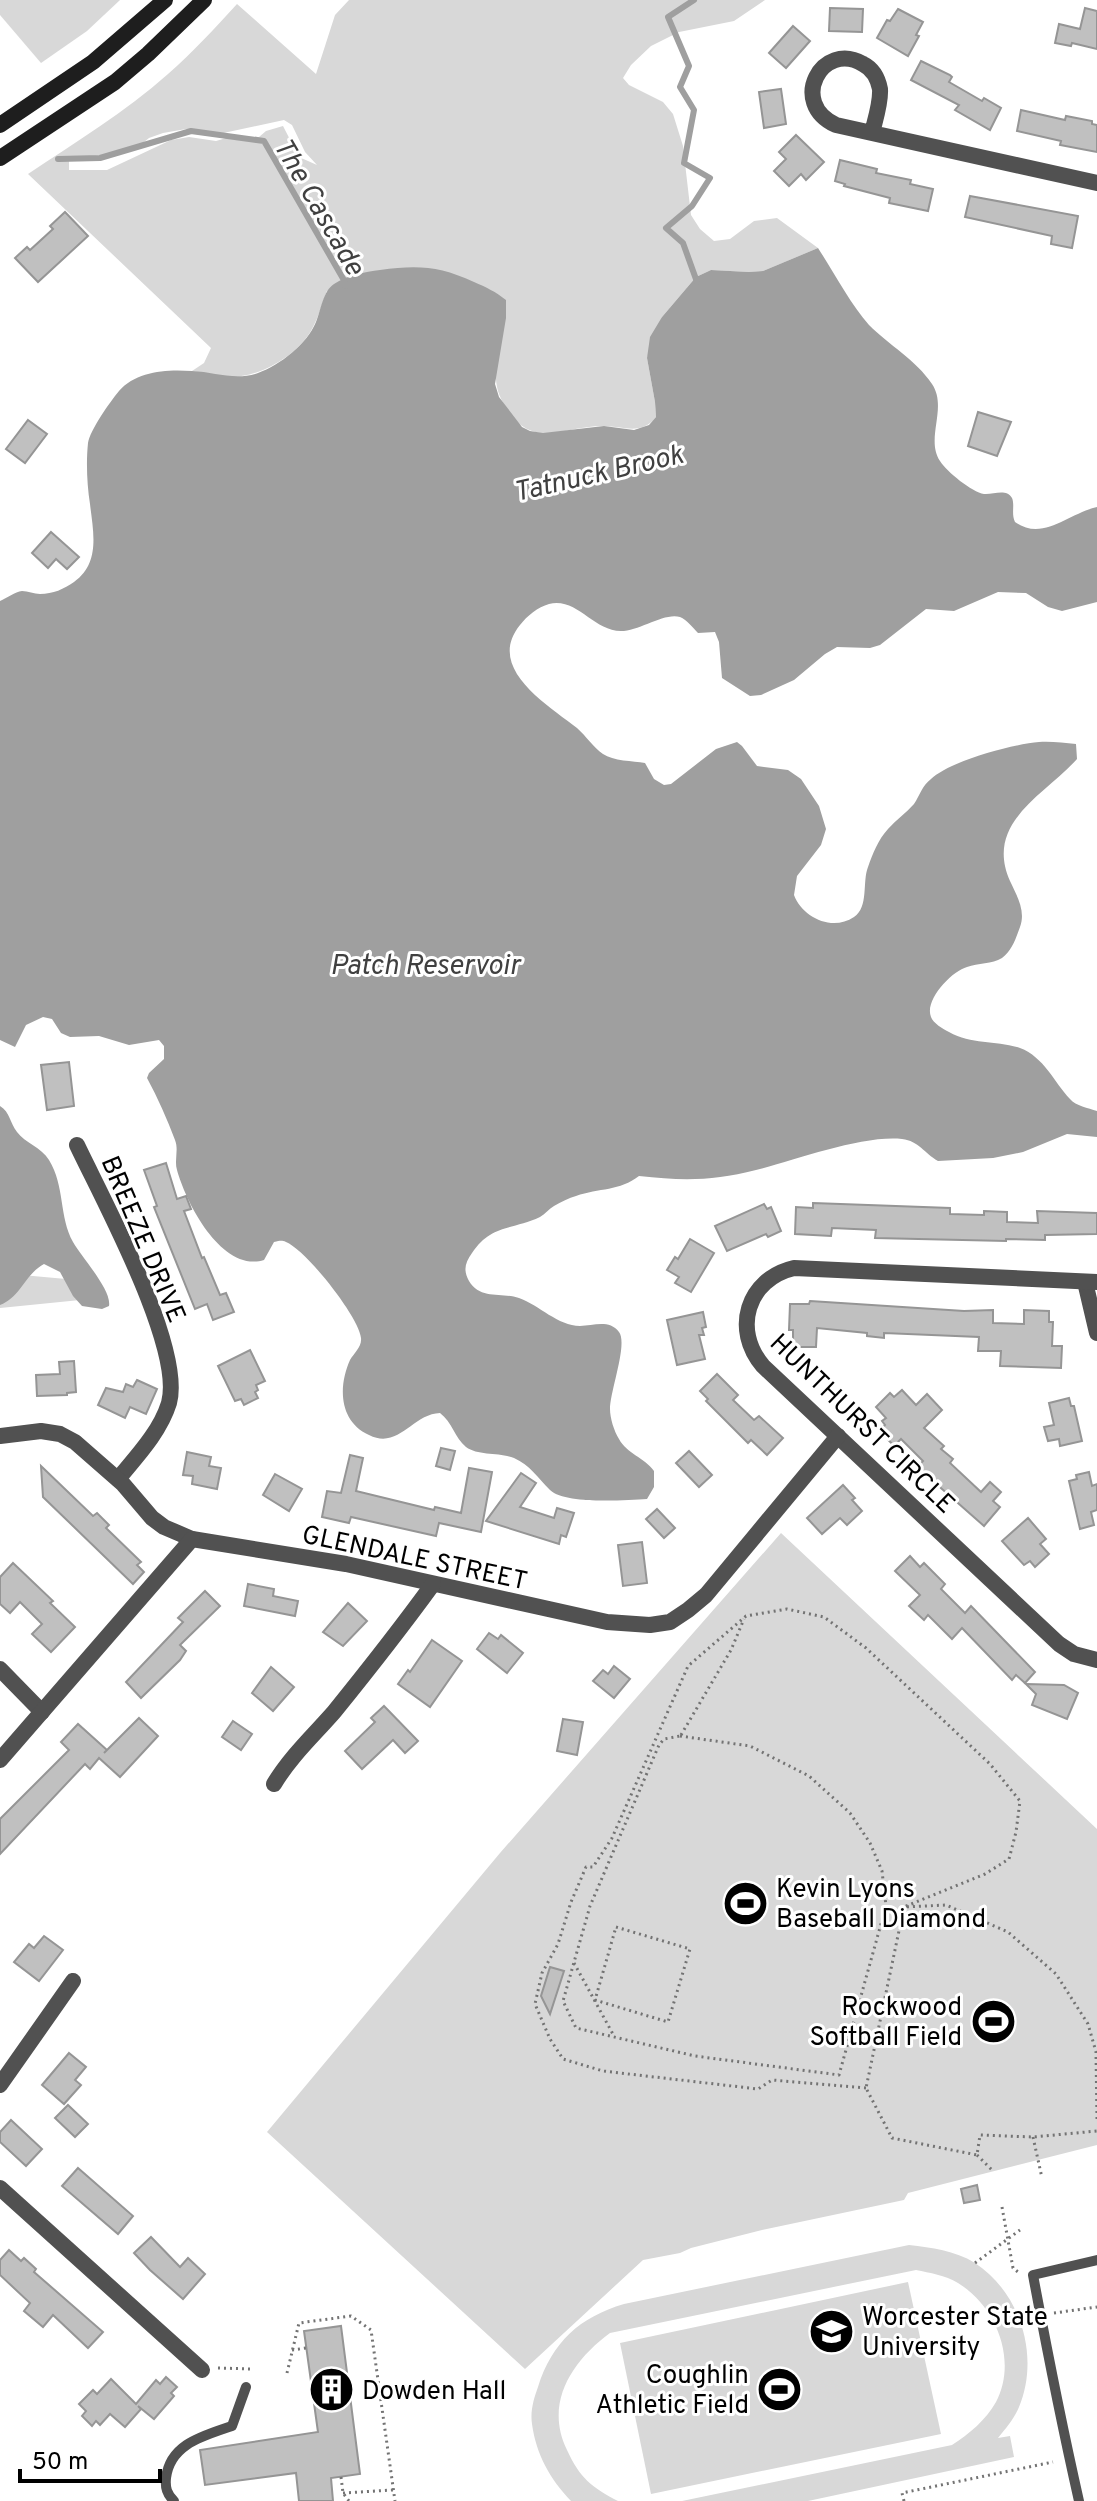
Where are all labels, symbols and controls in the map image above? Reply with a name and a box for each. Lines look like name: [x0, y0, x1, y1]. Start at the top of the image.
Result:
water label: The Cascade: [264, 132, 372, 283]
water label: Tatnuck Brook: [510, 438, 688, 512]
water label: Patch Reservoir: [330, 949, 522, 985]
street label: BREEZE DRIVE: [92, 1152, 192, 1328]
street label: HUNTHURST CIRCLE: [762, 1328, 961, 1522]
street label: GLENDALE STREET: [299, 1519, 530, 1599]
place label: Kevin Lyons Baseball Diamond: [776, 1874, 986, 1937]
sports icon: Kevin Lyons Baseball Diamond: [721, 1879, 769, 1927]
place label: Rockwood Softball Field: [809, 1992, 962, 2055]
sports icon: Rockwood Softball Field: [969, 1997, 1017, 2045]
place label: Worcester State University: [862, 2302, 1048, 2365]
school or university icon: Worcester State University: [807, 2307, 855, 2355]
place label: Coughlin Athletic Field: [596, 2360, 749, 2423]
sports icon: Coughlin Athletic Field: [756, 2365, 804, 2413]
building icon: Dowden Hall: [307, 2366, 355, 2414]
place label: Dowden Hall: [362, 2376, 506, 2409]
scale bar: [20, 2433, 160, 2483]
text: 50 m: [32, 2448, 88, 2478]

